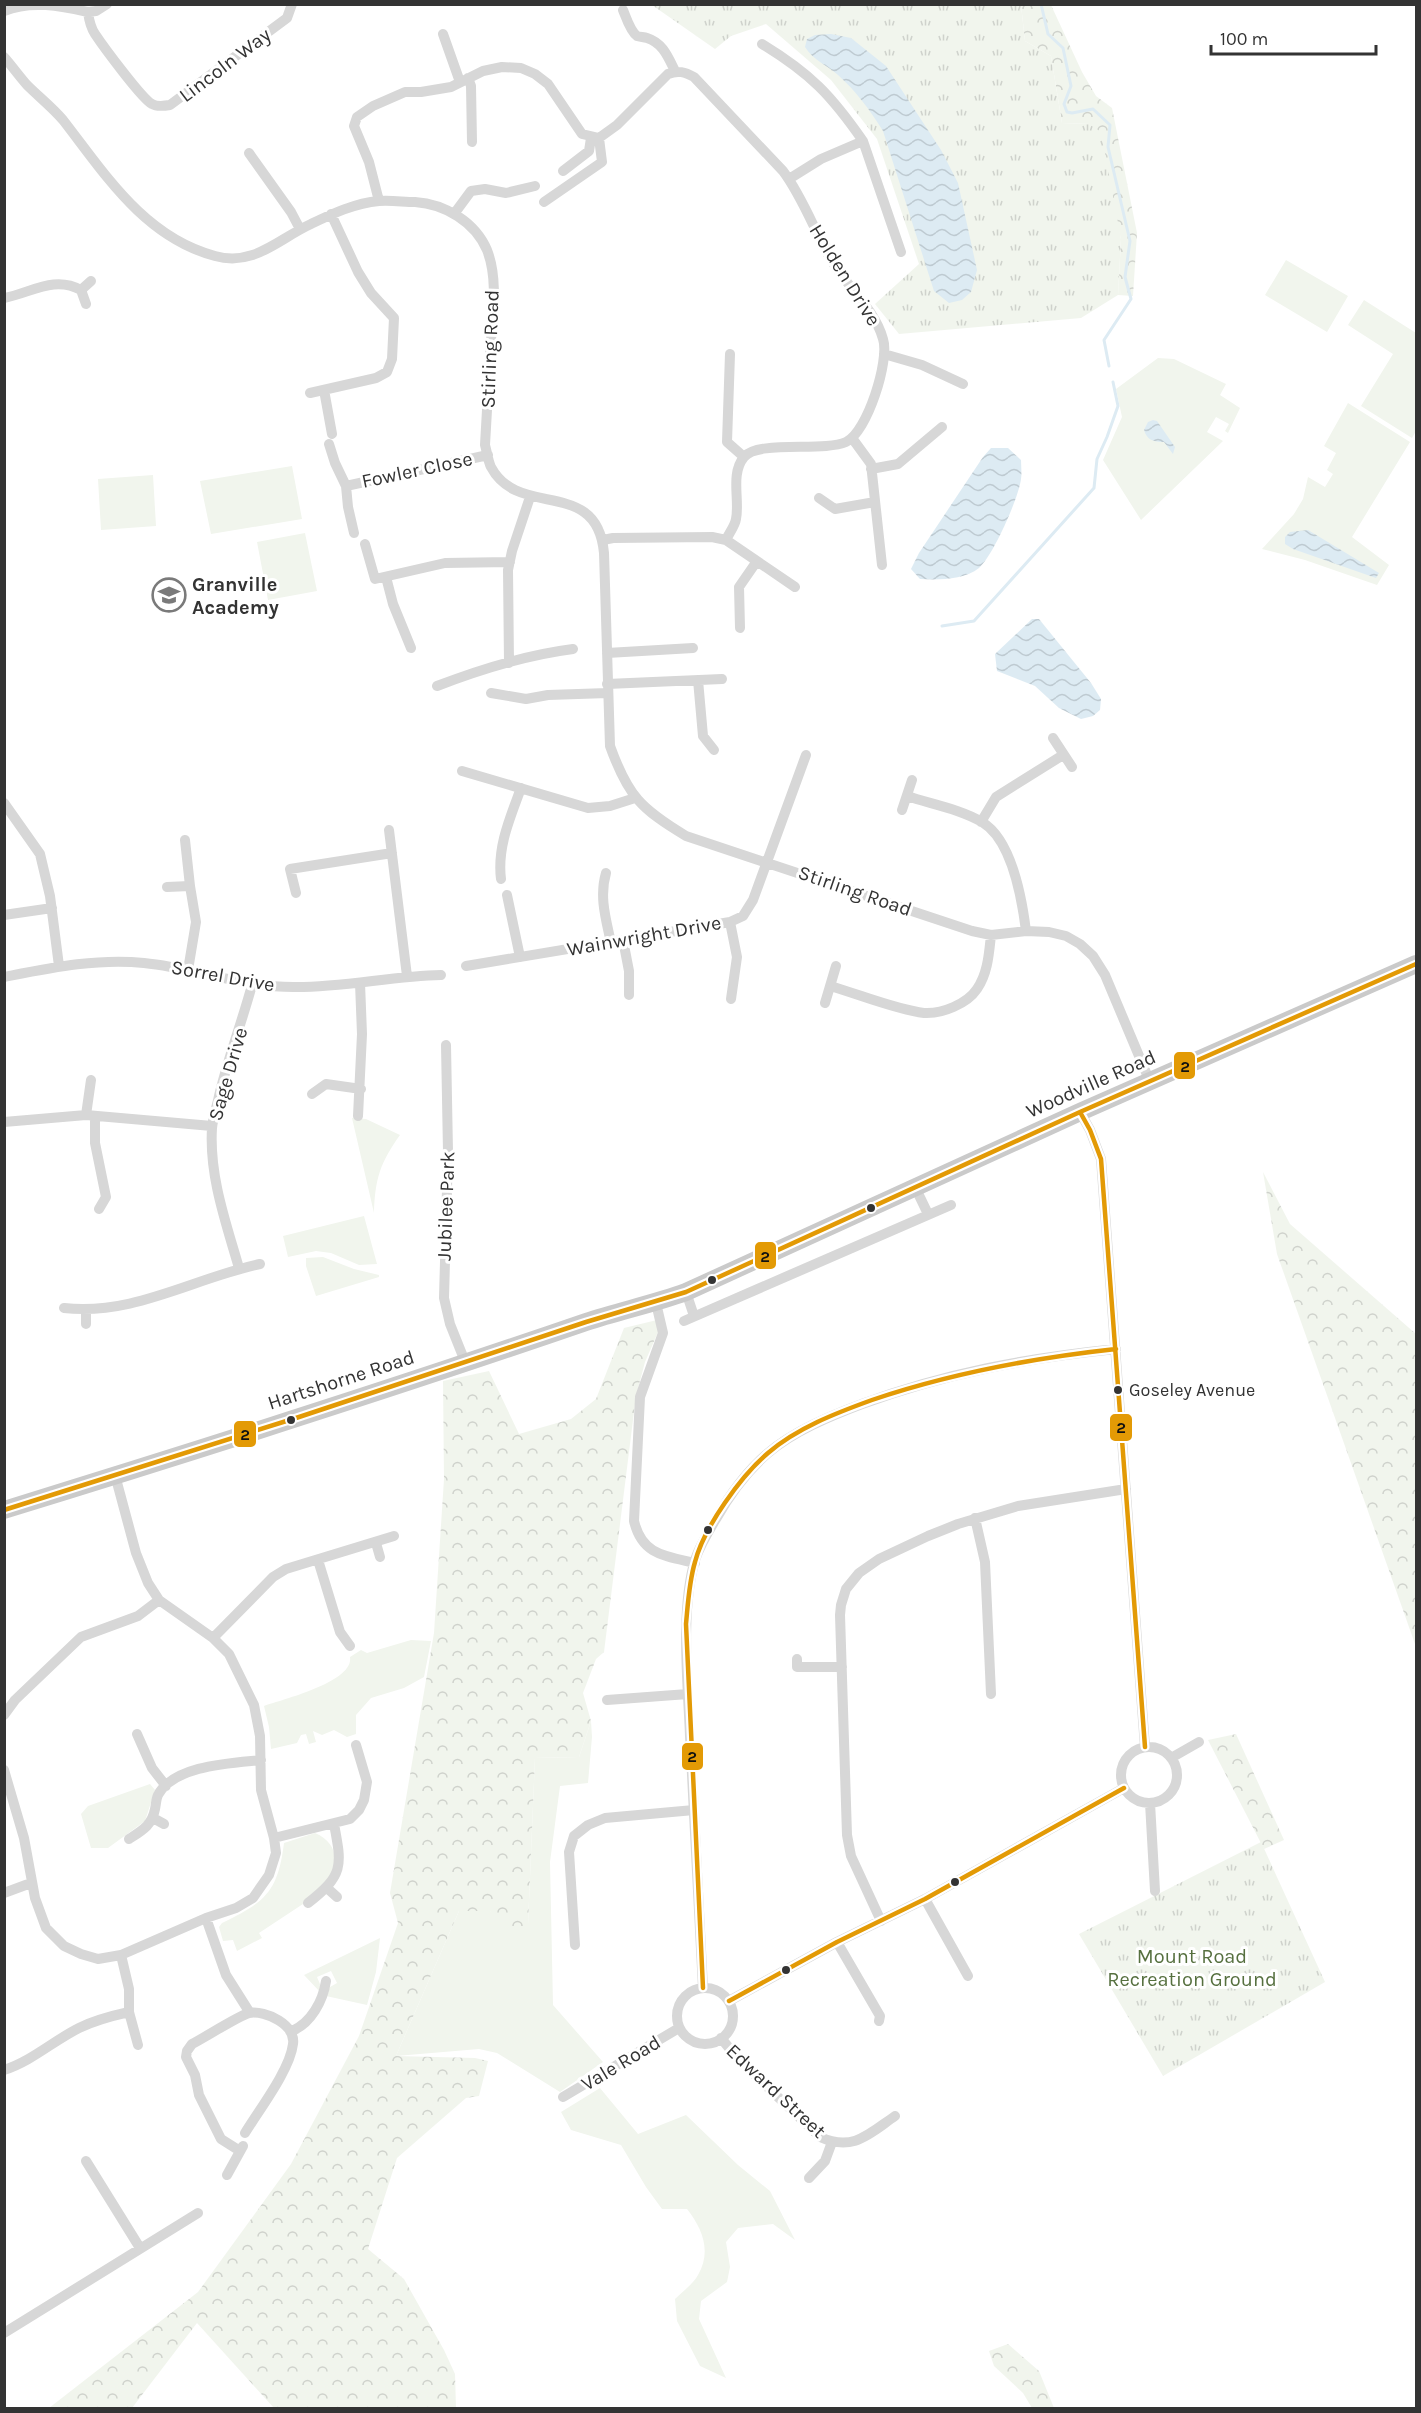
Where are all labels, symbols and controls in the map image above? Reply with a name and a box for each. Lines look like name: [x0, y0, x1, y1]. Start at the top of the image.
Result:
scale bar: [1211, 18, 1376, 56]
street label: Lincoln Way: [175, 23, 275, 107]
text: 100 m: [1220, 28, 1268, 50]
street label: Holden Drive: [805, 220, 885, 330]
street label: Stirling Road: [476, 289, 504, 409]
street label: Fowler Close: [359, 447, 475, 493]
place label: Granville Academy: [192, 573, 279, 619]
school or university icon: Granville Academy: [151, 577, 187, 613]
street label: Stirling Road: [795, 861, 915, 921]
street label: Wainwright Drive: [565, 911, 723, 961]
street label: Sorrel Drive: [169, 956, 277, 996]
street label: Sage Drive: [204, 1025, 252, 1123]
street label: Woodville Road: [1023, 1045, 1159, 1123]
line badge: 2: [1173, 1051, 1196, 1080]
text: 2: [1180, 1057, 1190, 1076]
street label: Jubilee Park: [433, 1151, 459, 1261]
unlabelled marker: [865, 1202, 877, 1214]
line badge: 2: [754, 1241, 777, 1270]
text: 2: [760, 1247, 770, 1266]
unlabelled marker: [706, 1274, 718, 1286]
street label: Hartshorne Road: [265, 1345, 417, 1415]
place label: Goseley Avenue: [1129, 1379, 1255, 1401]
marker: Goseley Avenue: [1112, 1384, 1124, 1396]
line badge: 2: [1109, 1413, 1133, 1442]
unlabelled marker: [285, 1414, 297, 1426]
text: 2: [1116, 1418, 1126, 1437]
line badge: 2: [233, 1420, 257, 1448]
text: 2: [240, 1425, 250, 1444]
unlabelled marker: [702, 1524, 714, 1536]
line badge: 2: [681, 1742, 704, 1771]
text: 2: [687, 1747, 697, 1766]
unlabelled marker: [949, 1876, 961, 1888]
park label: Mount Road Recreation Ground: [1107, 1945, 1277, 1991]
unlabelled marker: [780, 1964, 792, 1976]
street label: Vale Road: [577, 2030, 665, 2096]
street label: Edward Street: [722, 2039, 831, 2143]

